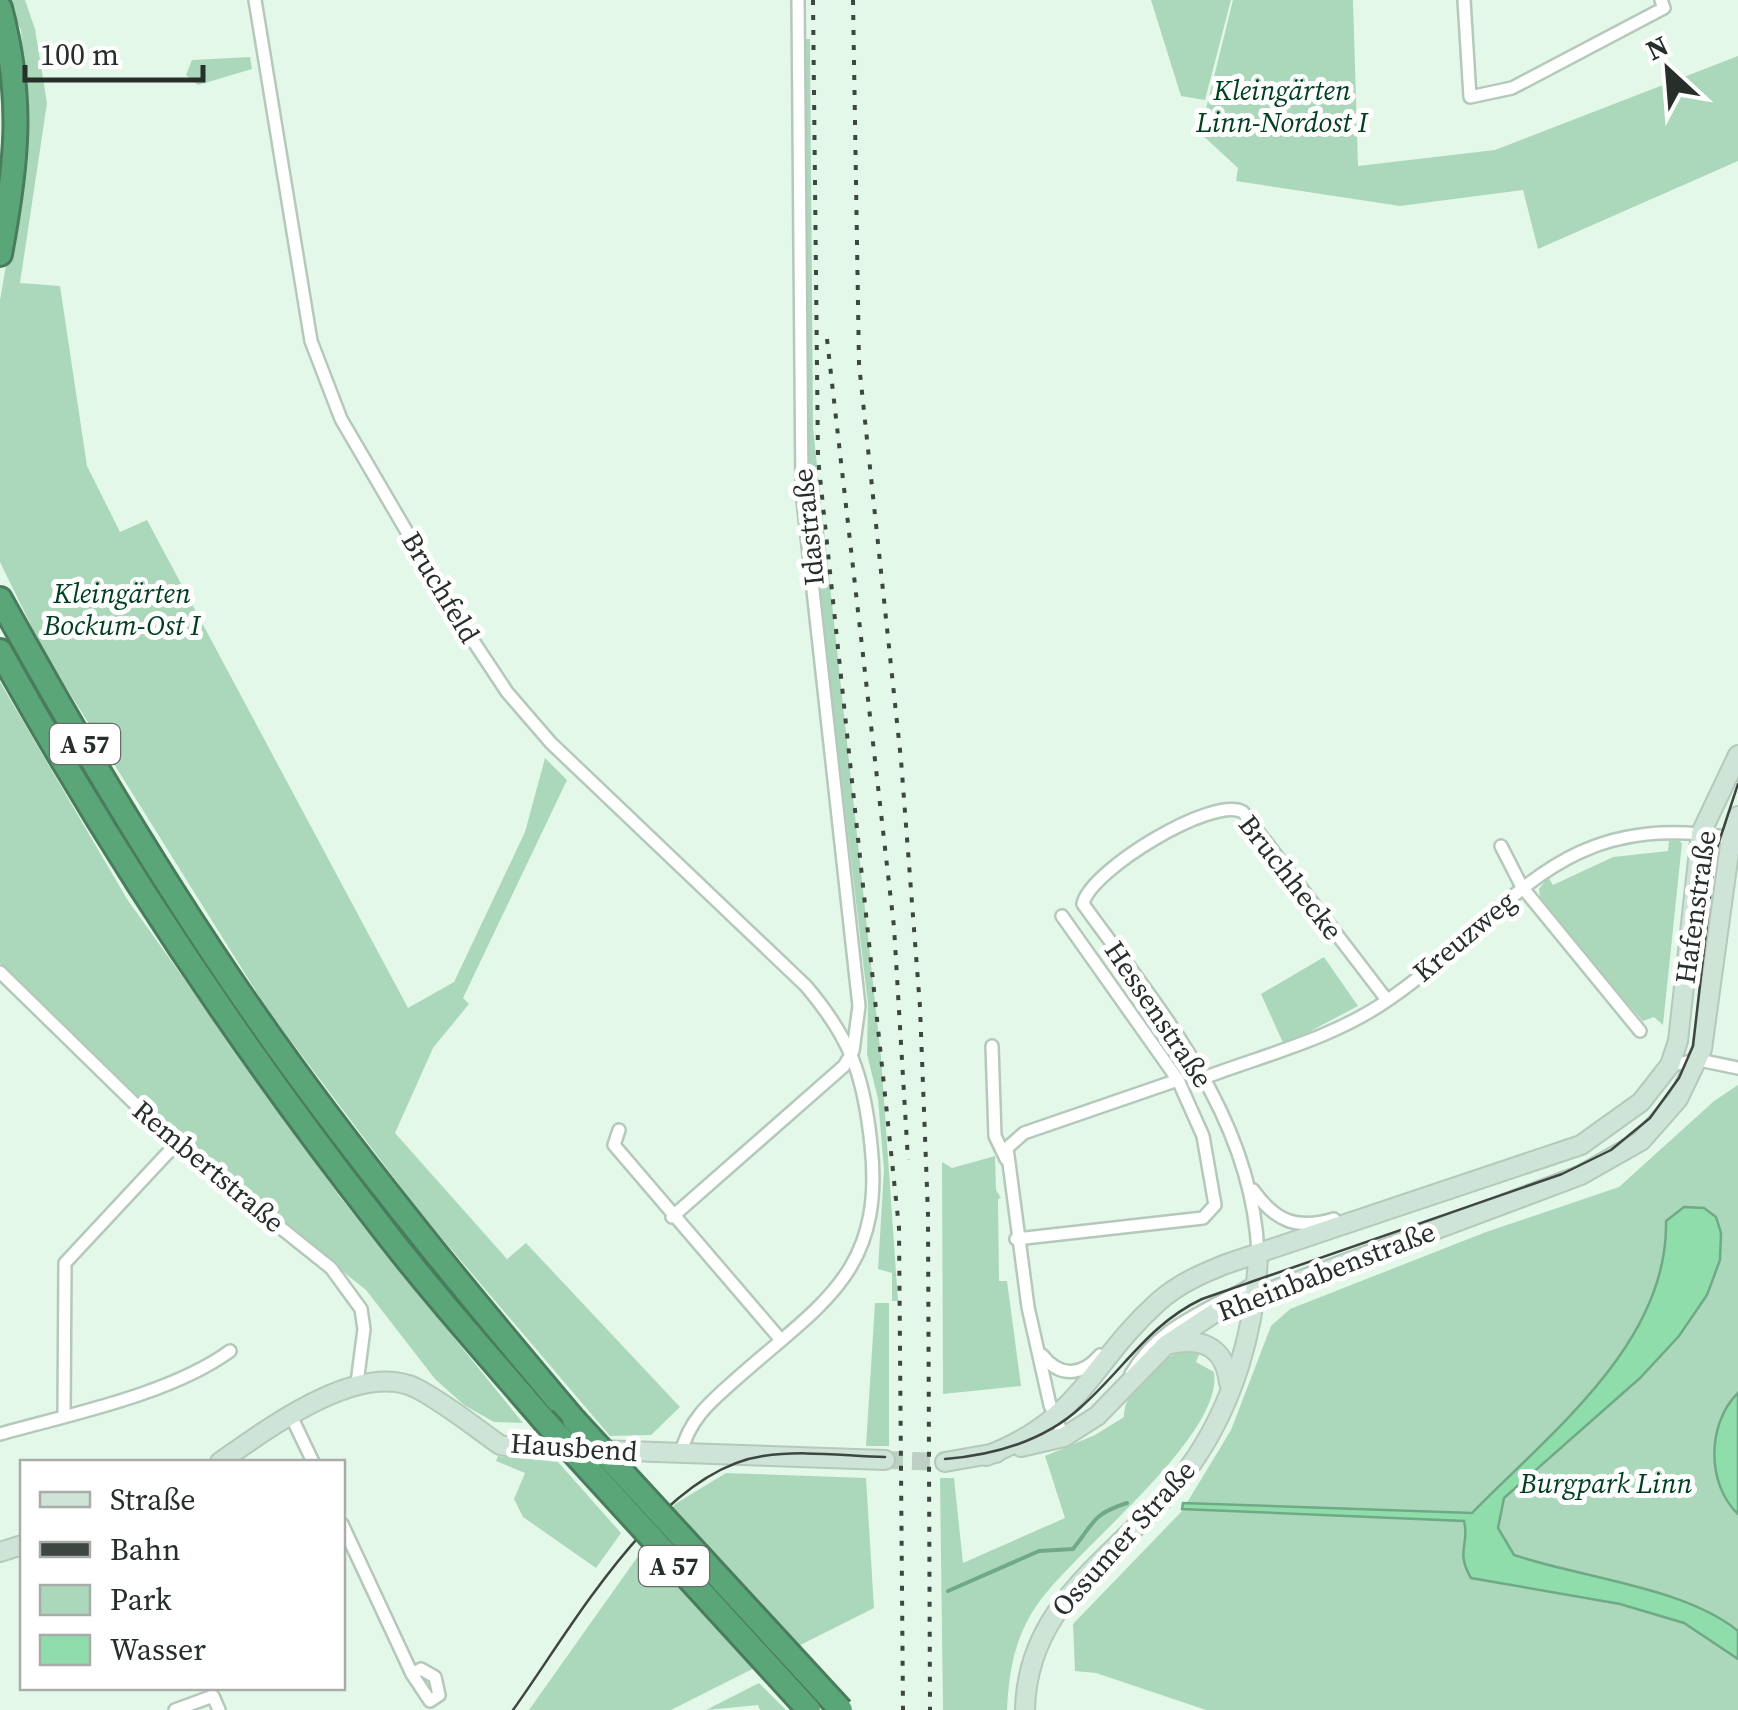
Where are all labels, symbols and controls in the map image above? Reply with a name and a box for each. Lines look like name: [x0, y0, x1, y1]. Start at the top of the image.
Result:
scale bar: [25, 20, 202, 82]
north arrow: [1618, 20, 1718, 120]
text: N: [1640, 26, 1675, 69]
text: 100 m: [40, 34, 119, 75]
park label: Kleingärten Linn-Nordost I: [1195, 71, 1369, 141]
street label: Idastraße: [783, 467, 833, 587]
street label: Bruchfeld: [393, 524, 489, 650]
park label: Kleingärten Bockum-Ost I: [42, 574, 202, 644]
road number: A 57: [50, 724, 120, 764]
street label: Bruchhecke: [1230, 807, 1352, 947]
street label: Hafenstraße: [1665, 828, 1725, 986]
street label: Kreuzweg: [1405, 882, 1523, 990]
street label: Hessenstraße: [1096, 933, 1222, 1095]
street label: Rembertstraße: [125, 1091, 293, 1241]
street label: Rheinbabenstraße: [1212, 1212, 1440, 1330]
street label: Hausbend: [509, 1424, 639, 1470]
street label: Ossumer Straße: [1043, 1452, 1203, 1624]
legend: [20, 1460, 345, 1690]
park label: Burgpark Linn: [1519, 1464, 1692, 1502]
text: Straße: [110, 1479, 196, 1520]
text: Bahn: [110, 1529, 180, 1570]
road number: A 57: [639, 1546, 709, 1586]
text: Park: [110, 1579, 172, 1620]
text: Wasser: [110, 1629, 206, 1670]

